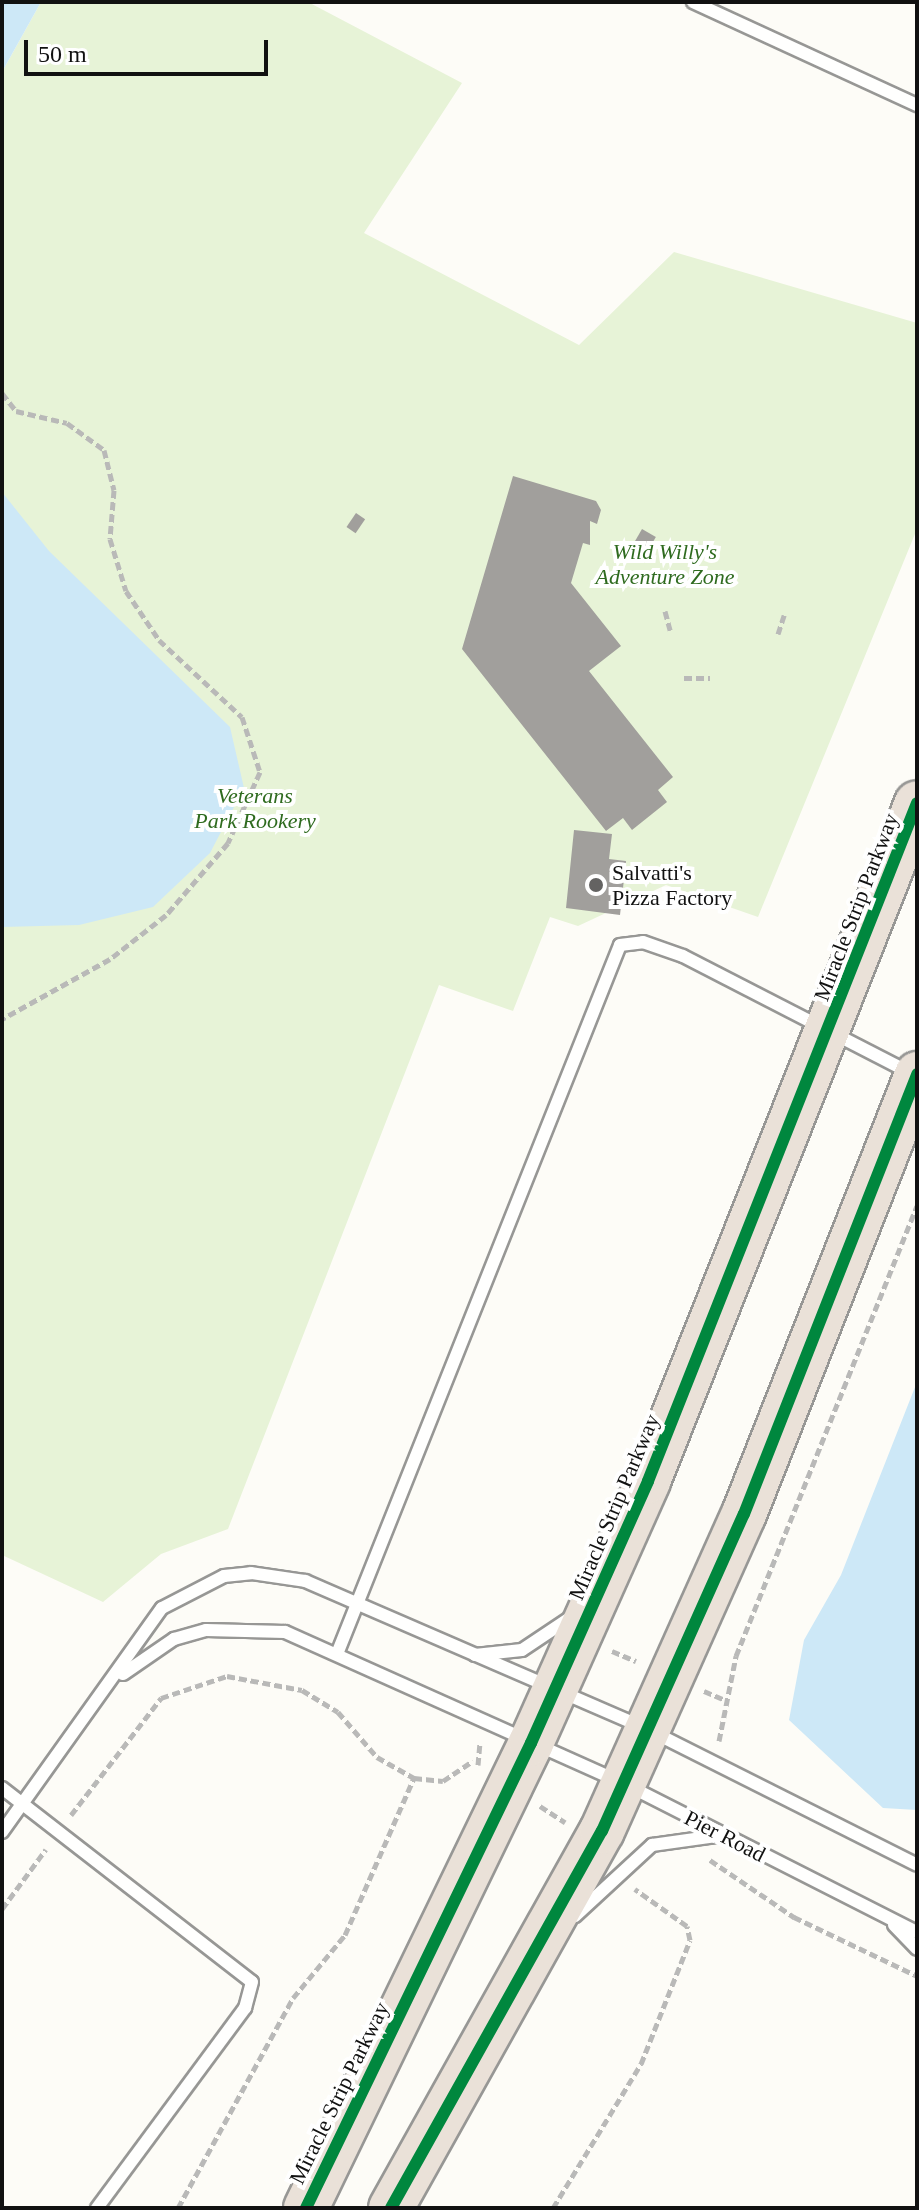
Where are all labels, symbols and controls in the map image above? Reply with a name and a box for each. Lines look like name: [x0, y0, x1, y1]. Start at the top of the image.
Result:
scale bar: [28, 24, 272, 74]
text: 50 m: [38, 41, 87, 67]
park label: Wild Willy's Adventure Zone: [595, 538, 735, 590]
park label: Veterans Park Rookery: [194, 782, 316, 834]
street label: Miracle Strip Parkway: [808, 809, 904, 1005]
place label: Salvatti's Pizza Factory: [612, 859, 732, 910]
marker: Salvatti's Pizza Factory: [587, 876, 605, 894]
street label: Miracle Strip Parkway: [563, 1410, 665, 1604]
street label: Pier Road: [680, 1804, 770, 1868]
street label: Miracle Strip Parkway: [283, 1998, 395, 2188]

